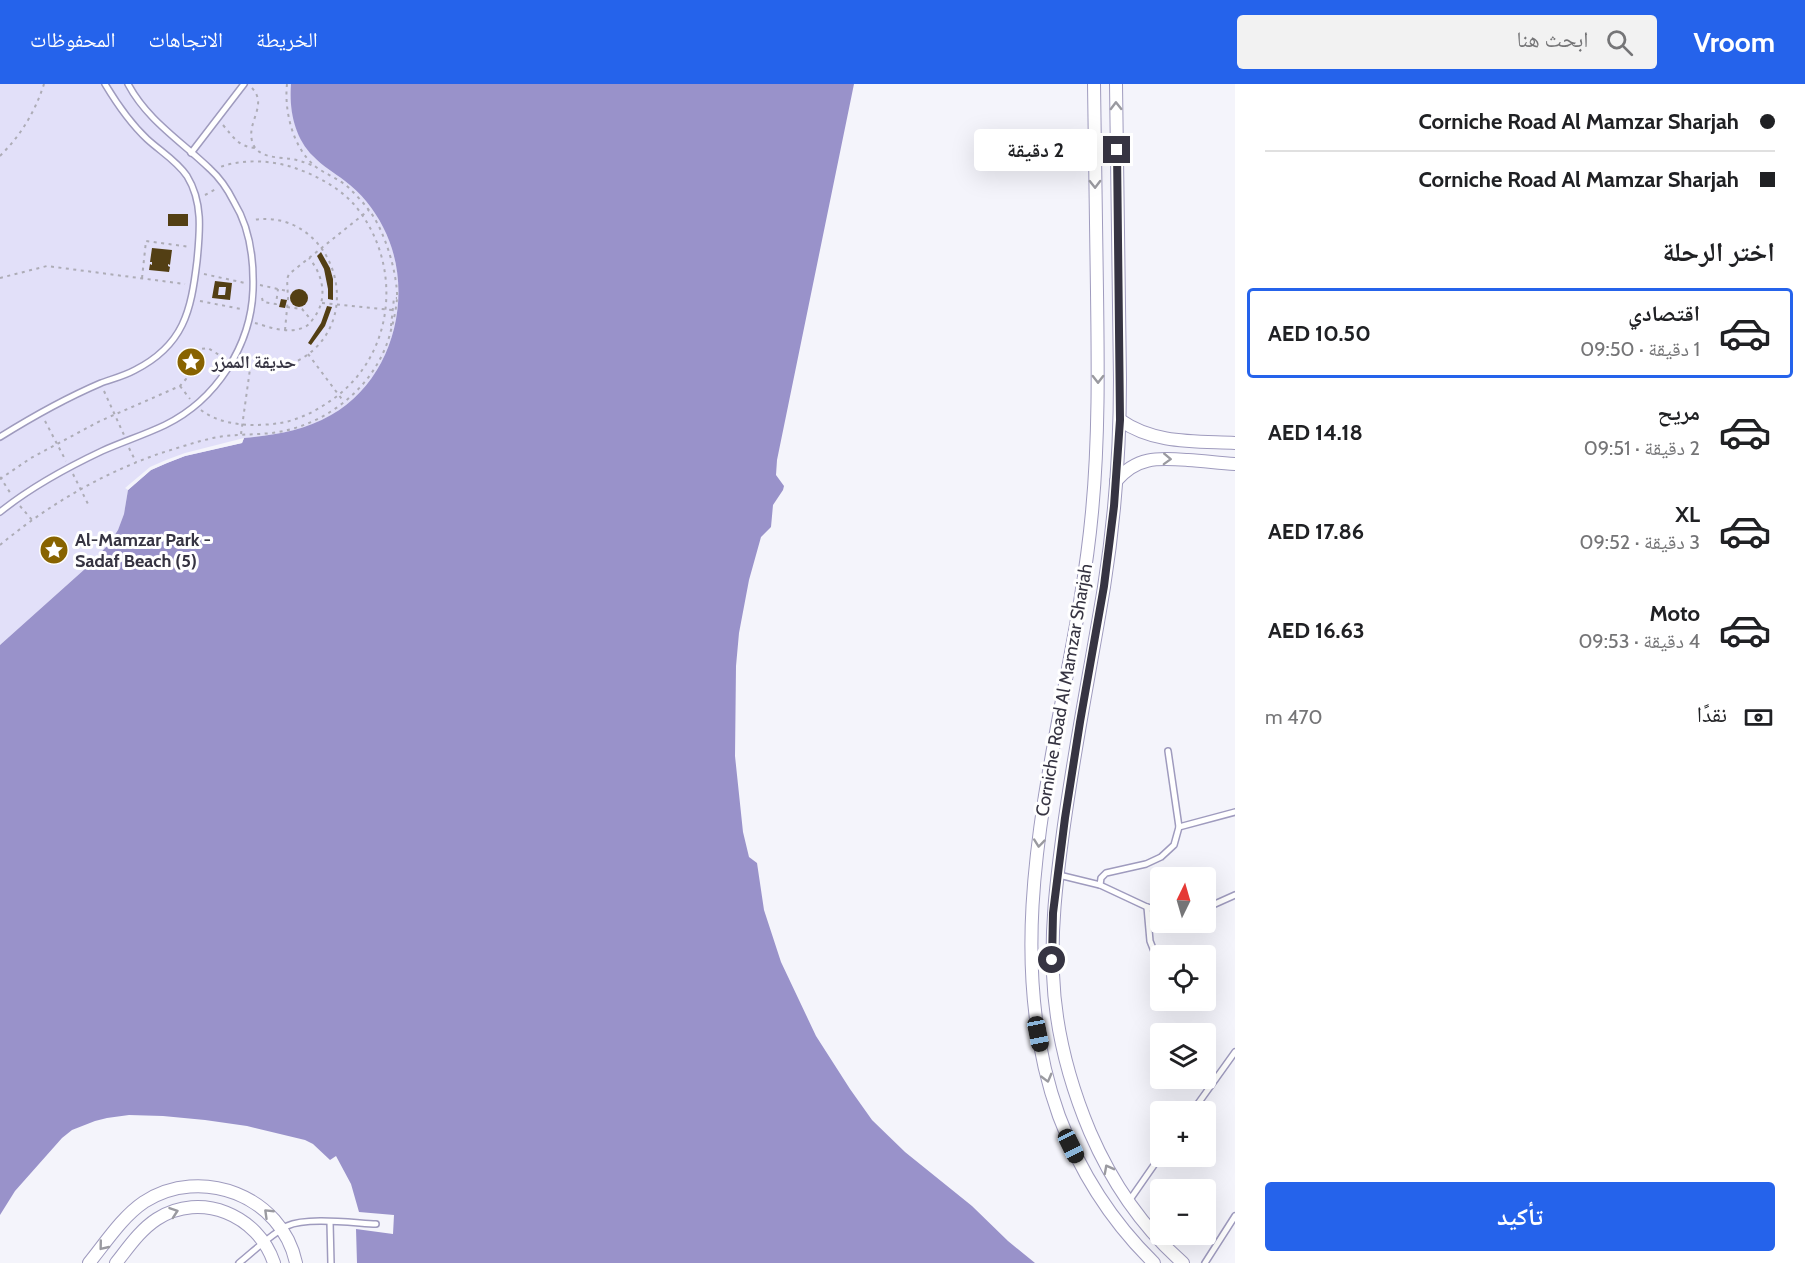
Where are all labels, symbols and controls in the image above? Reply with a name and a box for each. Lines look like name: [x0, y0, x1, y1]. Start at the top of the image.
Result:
search box: [1237, 15, 1657, 69]
text: Vroom: [1693, 25, 1775, 59]
text: ابحث هنا: [1516, 26, 1588, 53]
icon: search: [1603, 26, 1636, 59]
text: المحفوظات: [30, 27, 115, 52]
text: الاتجاهات: [148, 27, 223, 52]
text: الخريطة: [256, 27, 318, 52]
one-way arrow: [1110, 102, 1122, 111]
text: Corniche Road Al Mamzar Sharjah: [1418, 108, 1739, 135]
callout: 2 دقيقة: [973, 129, 1096, 171]
route end: [1103, 136, 1130, 163]
text: 2 دقيقة: [1007, 138, 1064, 162]
text: Corniche Road Al Mamzar Sharjah: [1418, 166, 1739, 193]
one-way arrow: [1089, 180, 1101, 189]
text: اختر الرحلة: [1662, 235, 1775, 268]
text: اقتصادي: [1628, 300, 1700, 327]
icon: car: [1718, 306, 1772, 360]
text: AED 10.50: [1268, 320, 1371, 347]
text: 1 دقيقة · 09:50: [1580, 337, 1700, 361]
place icon: حديقة الممزر: [175, 346, 207, 378]
place label: حديقة الممزر: [211, 351, 297, 373]
one-way arrow: [1092, 375, 1104, 384]
text: مريح: [1657, 399, 1700, 426]
icon: car: [1718, 405, 1772, 459]
text: AED 14.18: [1268, 419, 1363, 446]
text: 2 دقيقة · 09:51: [1584, 436, 1700, 460]
one-way arrow: [1163, 453, 1172, 466]
text: XL: [1675, 501, 1700, 528]
icon: car: [1718, 504, 1772, 558]
text: AED 17.86: [1268, 518, 1364, 545]
place label: Al-Mamzar Park - Sadaf Beach (5): [75, 529, 211, 572]
text: 3 دقيقة · 09:52: [1579, 530, 1700, 554]
place icon: Al-Mamzar Park - Sadaf Beach (5): [38, 534, 70, 566]
street label: Corniche Road Al Mamzar Sharjah: [1031, 562, 1097, 818]
text: Moto: [1649, 600, 1700, 627]
icon: car: [1718, 603, 1772, 657]
text: AED 16.63: [1268, 617, 1365, 644]
text: 4 دقيقة · 09:53: [1578, 629, 1700, 653]
text: نقدًا: [1697, 701, 1727, 728]
icon: cash: [1742, 701, 1775, 734]
text: 470 m: [1265, 705, 1322, 729]
one-way arrow: [1033, 838, 1046, 847]
north arrow: [1150, 867, 1216, 933]
map controls: [1150, 867, 1216, 1245]
button: locate: [1150, 945, 1216, 1011]
route start: [1038, 946, 1065, 973]
car: [1026, 1015, 1050, 1053]
button: layers: [1150, 1023, 1216, 1089]
one-way arrow: [1040, 1073, 1053, 1083]
button: +: [1150, 1101, 1216, 1167]
car: [1055, 1126, 1087, 1166]
one-way arrow: [1104, 1165, 1115, 1175]
button: −: [1150, 1179, 1216, 1245]
button: تأكيد: [1265, 1182, 1775, 1251]
one-way arrow: [169, 1207, 179, 1219]
one-way arrow: [264, 1210, 275, 1221]
one-way arrow: [99, 1239, 110, 1250]

